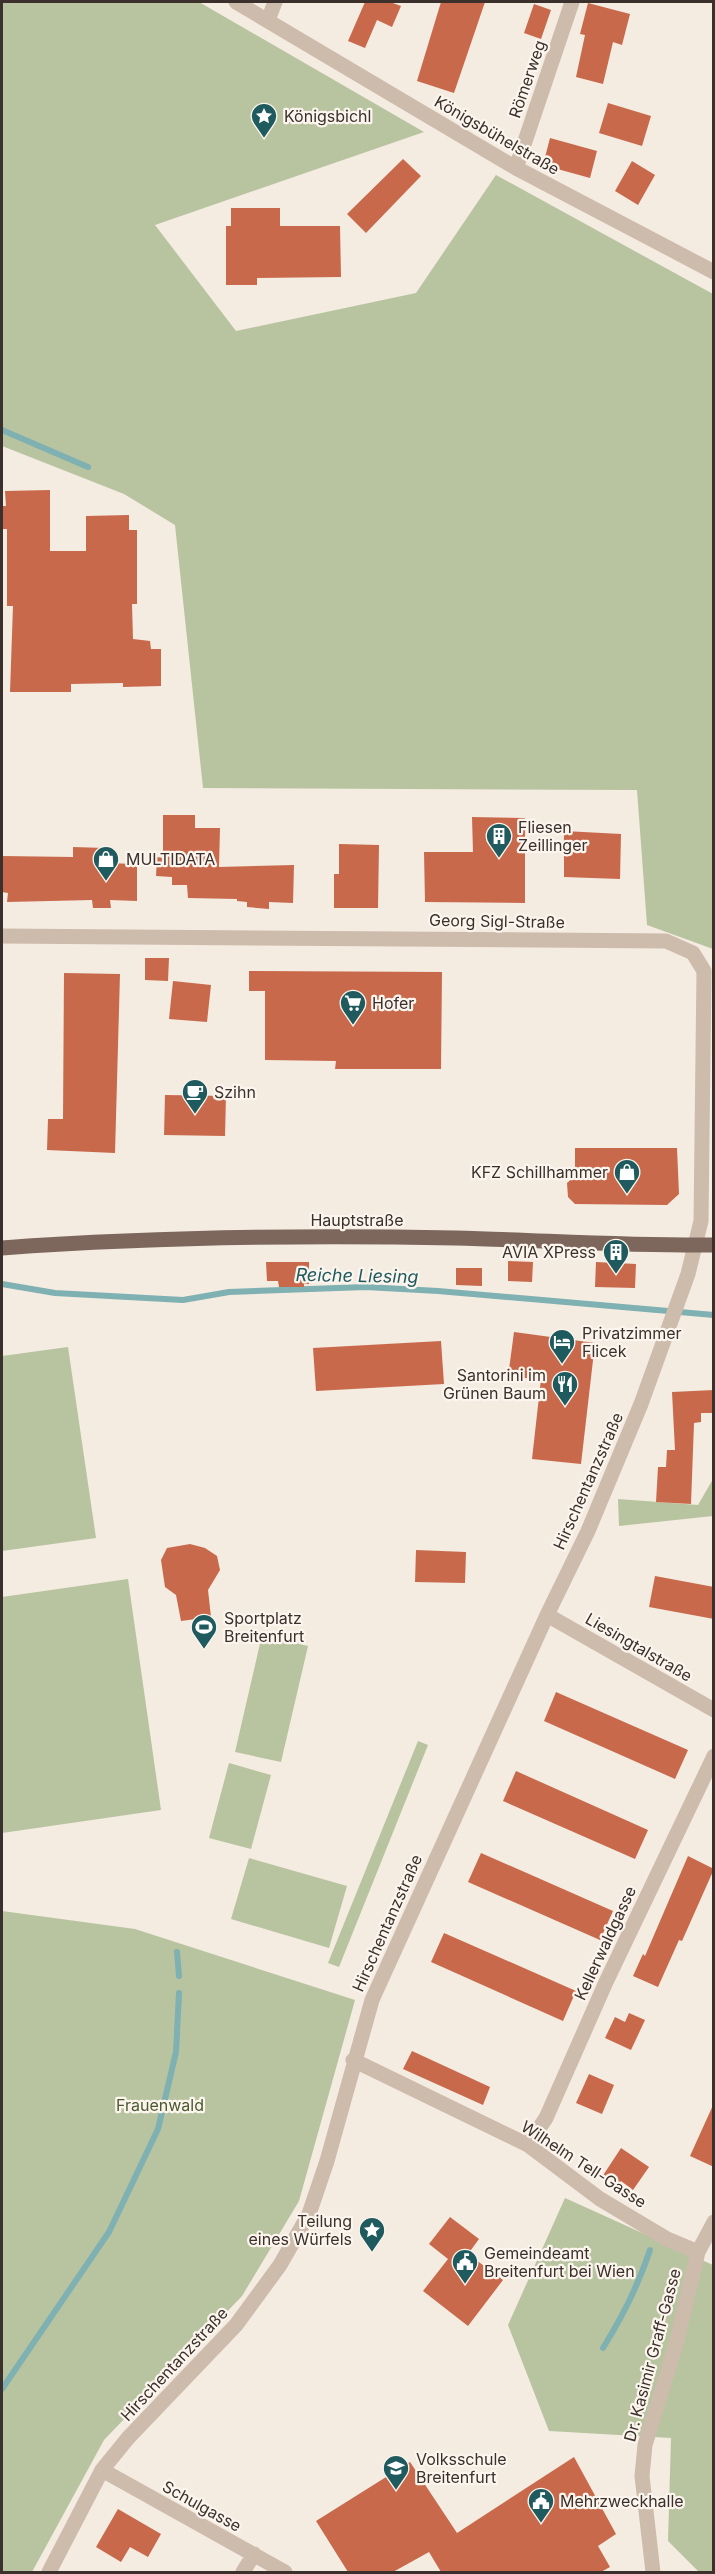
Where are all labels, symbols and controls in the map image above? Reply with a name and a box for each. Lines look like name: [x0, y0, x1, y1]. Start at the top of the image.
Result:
street label: Römerweg: [504, 37, 550, 121]
street label: Königsbühelstraße: [431, 91, 563, 179]
place icon: Königsbichl: [249, 101, 279, 139]
place label: Königsbichl: [284, 106, 371, 126]
place label: Fliesen Zeillinger: [518, 817, 588, 855]
building icon: Fliesen Zeillinger: [484, 821, 514, 859]
shop icon: MULTIDATA: [91, 844, 121, 882]
place label: MULTIDATA: [126, 849, 215, 869]
street label: Georg Sigl-Straße: [429, 910, 565, 932]
supermarket icon: Hofer: [338, 988, 368, 1026]
place label: Hofer: [372, 993, 414, 1013]
cafe icon: Szihn: [180, 1077, 210, 1115]
place label: Szihn: [214, 1082, 256, 1102]
shop icon: KFZ Schillhammer: [612, 1157, 642, 1195]
place label: KFZ Schillhammer: [471, 1162, 608, 1182]
street label: Hauptstraße: [310, 1210, 404, 1230]
building icon: AVIA XPress: [601, 1237, 631, 1275]
place label: AVIA XPress: [502, 1242, 596, 1262]
water label: Reiche Liesing: [295, 1264, 419, 1287]
place label: Privatzimmer Flicek: [582, 1323, 682, 1361]
hotel icon: Privatzimmer Flicek: [547, 1327, 577, 1365]
place label: Santorini im Grünen Baum: [443, 1365, 546, 1403]
restaurant icon: Santorini im Grünen Baum: [550, 1369, 580, 1407]
street label: Hirschentanzstraße: [549, 1409, 627, 1553]
place label: Sportplatz Breitenfurt: [224, 1608, 304, 1646]
street label: Liesingtalstraße: [582, 1608, 696, 1686]
sports icon: Sportplatz Breitenfurt: [189, 1612, 219, 1650]
street label: Hirschentanzstraße: [348, 1851, 426, 1995]
street label: Kellerwaldgasse: [570, 1883, 640, 2003]
park label: Frauenwald: [116, 2095, 204, 2115]
street label: Wilhelm Tell-Gasse: [518, 2116, 650, 2212]
place label: Teilung eines Würfels: [248, 2211, 352, 2249]
place icon: Teilung eines Würfels: [357, 2215, 387, 2253]
place label: Gemeindeamt Breitenfurt bei Wien: [484, 2243, 635, 2281]
public building icon: Gemeindeamt Breitenfurt bei Wien: [450, 2247, 480, 2285]
street label: Dr. Kasimir Graff-Gasse: [619, 2266, 685, 2444]
street label: Hirschentanzstraße: [116, 2303, 232, 2425]
place label: Volksschule Breitenfurt: [416, 2449, 507, 2487]
school or university icon: Volksschule Breitenfurt: [381, 2453, 411, 2491]
street label: Schulgasse: [159, 2476, 245, 2536]
public building icon: Mehrzweckhalle: [526, 2486, 556, 2524]
place label: Mehrzweckhalle: [560, 2491, 684, 2511]

